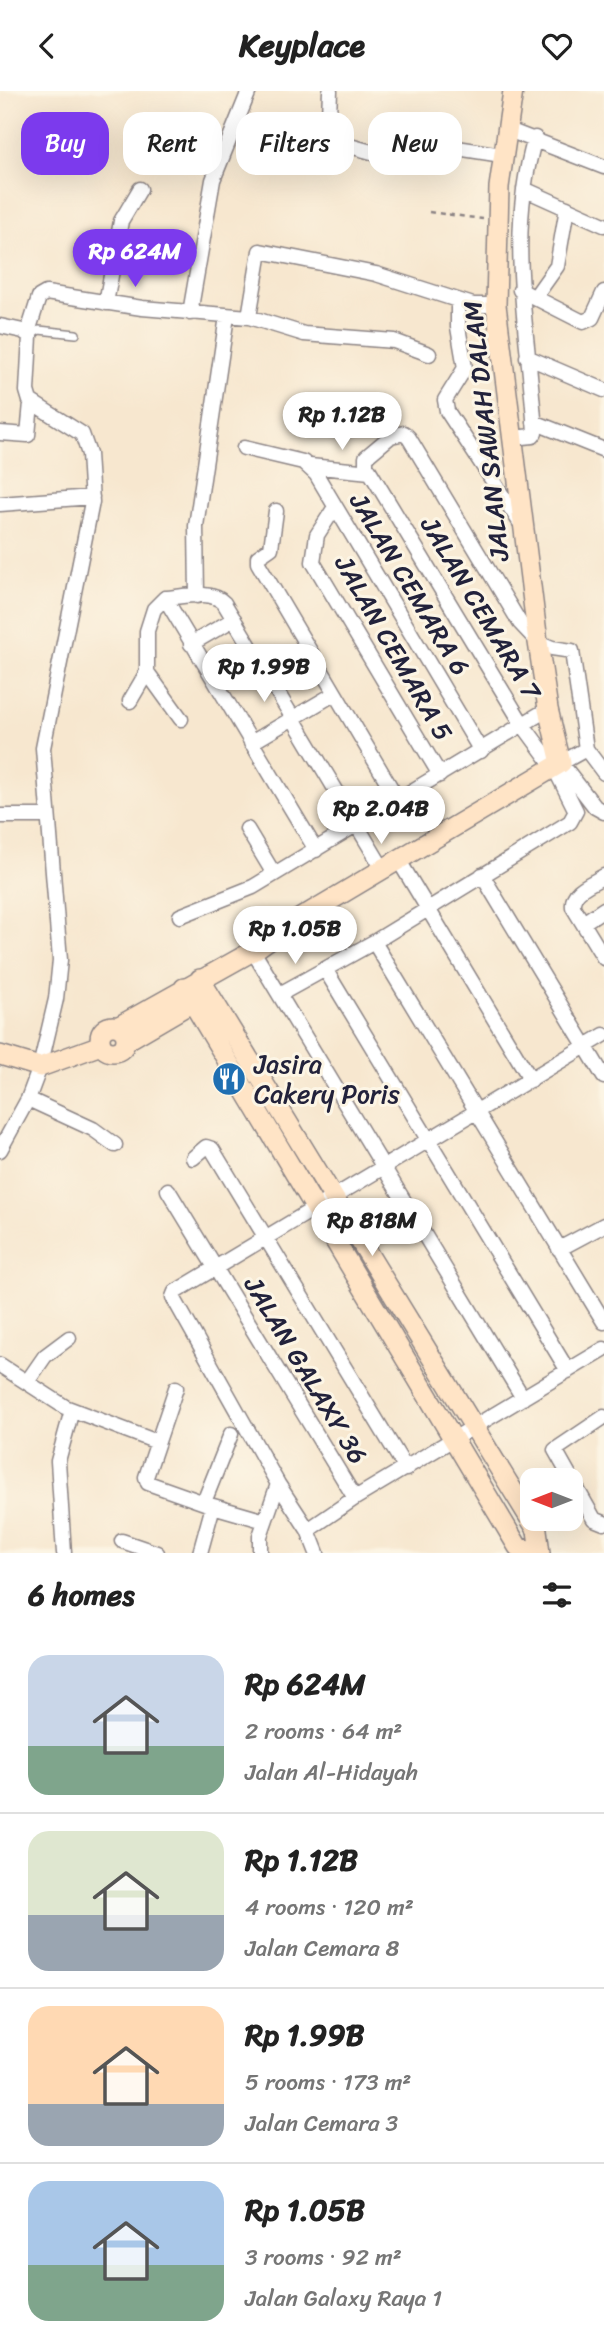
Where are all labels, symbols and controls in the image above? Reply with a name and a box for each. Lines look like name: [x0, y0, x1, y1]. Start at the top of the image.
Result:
text: Keyplace: [239, 17, 365, 74]
icon: back: [28, 27, 66, 65]
icon: heart: [538, 27, 576, 65]
chip: Buy: [21, 112, 109, 175]
chip: Rent: [123, 112, 222, 175]
chip: Filters: [236, 112, 354, 175]
chip: New: [368, 112, 462, 175]
pin: Rp 624M: [70, 229, 200, 289]
text: Rp 624M: [89, 231, 181, 272]
street label: JALAN SAWAH DALAM: [449, 299, 523, 564]
pin: Rp 1.12B: [270, 393, 414, 452]
text: Rp 1.12B: [299, 394, 385, 435]
street label: JALAN CEMARA 6: [336, 483, 483, 685]
street label: JALAN CEMARA 7: [407, 507, 555, 710]
street label: JALAN CEMARA 5: [322, 545, 466, 750]
pin: Rp 1.99B: [192, 645, 336, 704]
text: Rp 1.99B: [218, 646, 310, 687]
pin: Rp 2.04B: [309, 787, 453, 846]
text: Rp 2.04B: [333, 788, 429, 829]
pin: Rp 1.05B: [223, 907, 367, 966]
text: Rp 1.05B: [249, 908, 341, 949]
place label: Jasira Cakery Poris: [253, 1041, 400, 1117]
restaurant icon: Jasira Cakery Poris: [210, 1060, 248, 1098]
pin: Rp 818M: [307, 1199, 437, 1258]
text: Rp 818M: [327, 1200, 417, 1241]
street label: JALAN GALAXY 36: [231, 1266, 381, 1473]
north arrow: [520, 1468, 583, 1531]
map controls: [520, 1468, 583, 1531]
text: 6 homes: [28, 1568, 135, 1622]
icon: filters: [538, 1576, 576, 1614]
text: Rp 624M: [245, 1657, 366, 1711]
icon: home: [84, 1683, 168, 1767]
text: 2 rooms · 64 m²: [245, 1711, 402, 1752]
text: Jalan Al-Hidayah: [245, 1752, 418, 1793]
text: Rp 1.12B: [245, 1833, 358, 1887]
icon: home: [84, 1859, 168, 1943]
text: 4 rooms · 120 m²: [245, 1887, 414, 1928]
text: Jalan Cemara 8: [245, 1928, 399, 1969]
text: Rp 1.99B: [245, 2008, 365, 2062]
icon: home: [84, 2034, 168, 2118]
text: 5 rooms · 173 m²: [245, 2062, 411, 2103]
text: Jalan Cemara 3: [245, 2103, 398, 2144]
text: Rp 1.05B: [245, 2183, 365, 2237]
icon: home: [84, 2209, 168, 2293]
text: 3 rooms · 92 m²: [245, 2237, 402, 2278]
text: Jalan Galaxy Raya 1: [245, 2278, 442, 2319]

